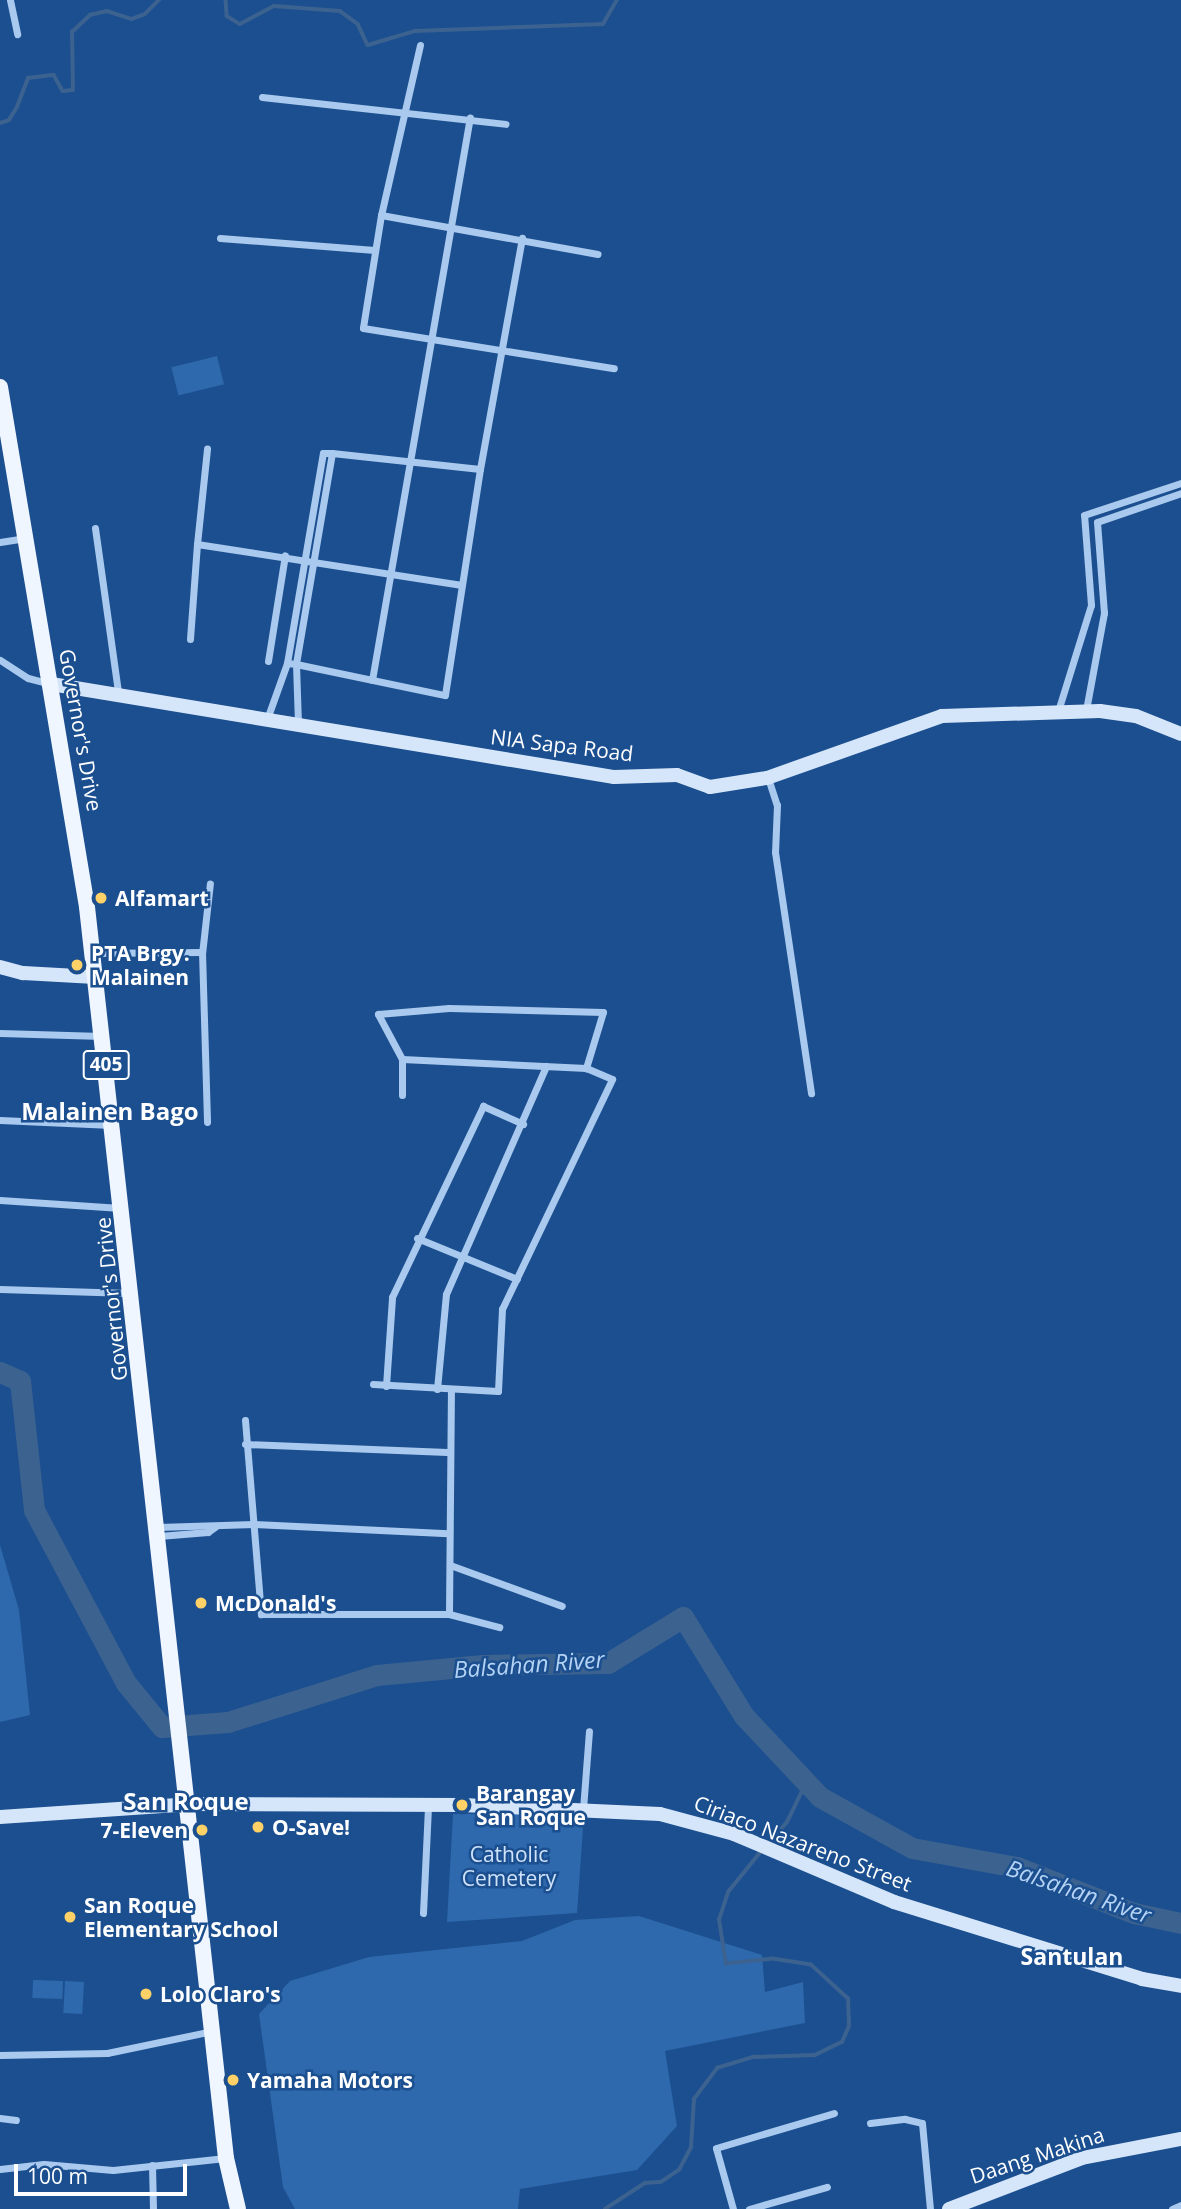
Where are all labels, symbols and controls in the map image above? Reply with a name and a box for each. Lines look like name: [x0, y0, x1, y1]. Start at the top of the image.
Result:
street label: Governor's Drive: [54, 647, 108, 813]
street label: NIA Sapa Road: [489, 724, 635, 766]
place label: Alfamart: [115, 885, 209, 911]
marker: Alfamart: [93, 890, 109, 906]
place label: PTA Brgy. Malainen: [91, 940, 190, 990]
marker: PTA Brgy. Malainen: [69, 957, 85, 973]
road number: 405: [82, 1050, 130, 1080]
district label: Malainen Bago: [21, 1097, 199, 1125]
street label: Governor's Drive: [90, 1216, 132, 1382]
place label: McDonald's: [215, 1590, 336, 1616]
marker: McDonald's: [193, 1595, 209, 1611]
water label: Balsahan River: [453, 1645, 605, 1683]
place label: Barangay San Roque: [476, 1780, 586, 1830]
district label: San Roque: [123, 1787, 249, 1815]
street label: Ciriaco Nazareno Street: [691, 1790, 915, 1896]
marker: Barangay San Roque: [454, 1797, 470, 1813]
place label: O-Save!: [272, 1814, 350, 1840]
place label: 7-Eleven: [101, 1817, 188, 1843]
marker: O-Save!: [250, 1819, 266, 1835]
marker: 7-Eleven: [194, 1822, 210, 1838]
park label: Catholic Cemetery: [462, 1841, 556, 1891]
water label: Balsahan River: [1003, 1853, 1155, 1929]
place label: San Roque Elementary School: [84, 1892, 279, 1942]
marker: San Roque Elementary School: [62, 1909, 78, 1925]
district label: Santulan: [1021, 1942, 1123, 1970]
place label: Lolo Claro's: [160, 1981, 281, 2007]
marker: Lolo Claro's: [138, 1986, 154, 2002]
place label: Yamaha Motors: [247, 2067, 413, 2093]
marker: Yamaha Motors: [225, 2072, 241, 2088]
street label: Daang Makina: [967, 2121, 1107, 2189]
scale bar: [18, 2150, 191, 2194]
text: 100 m: [27, 2162, 88, 2190]

